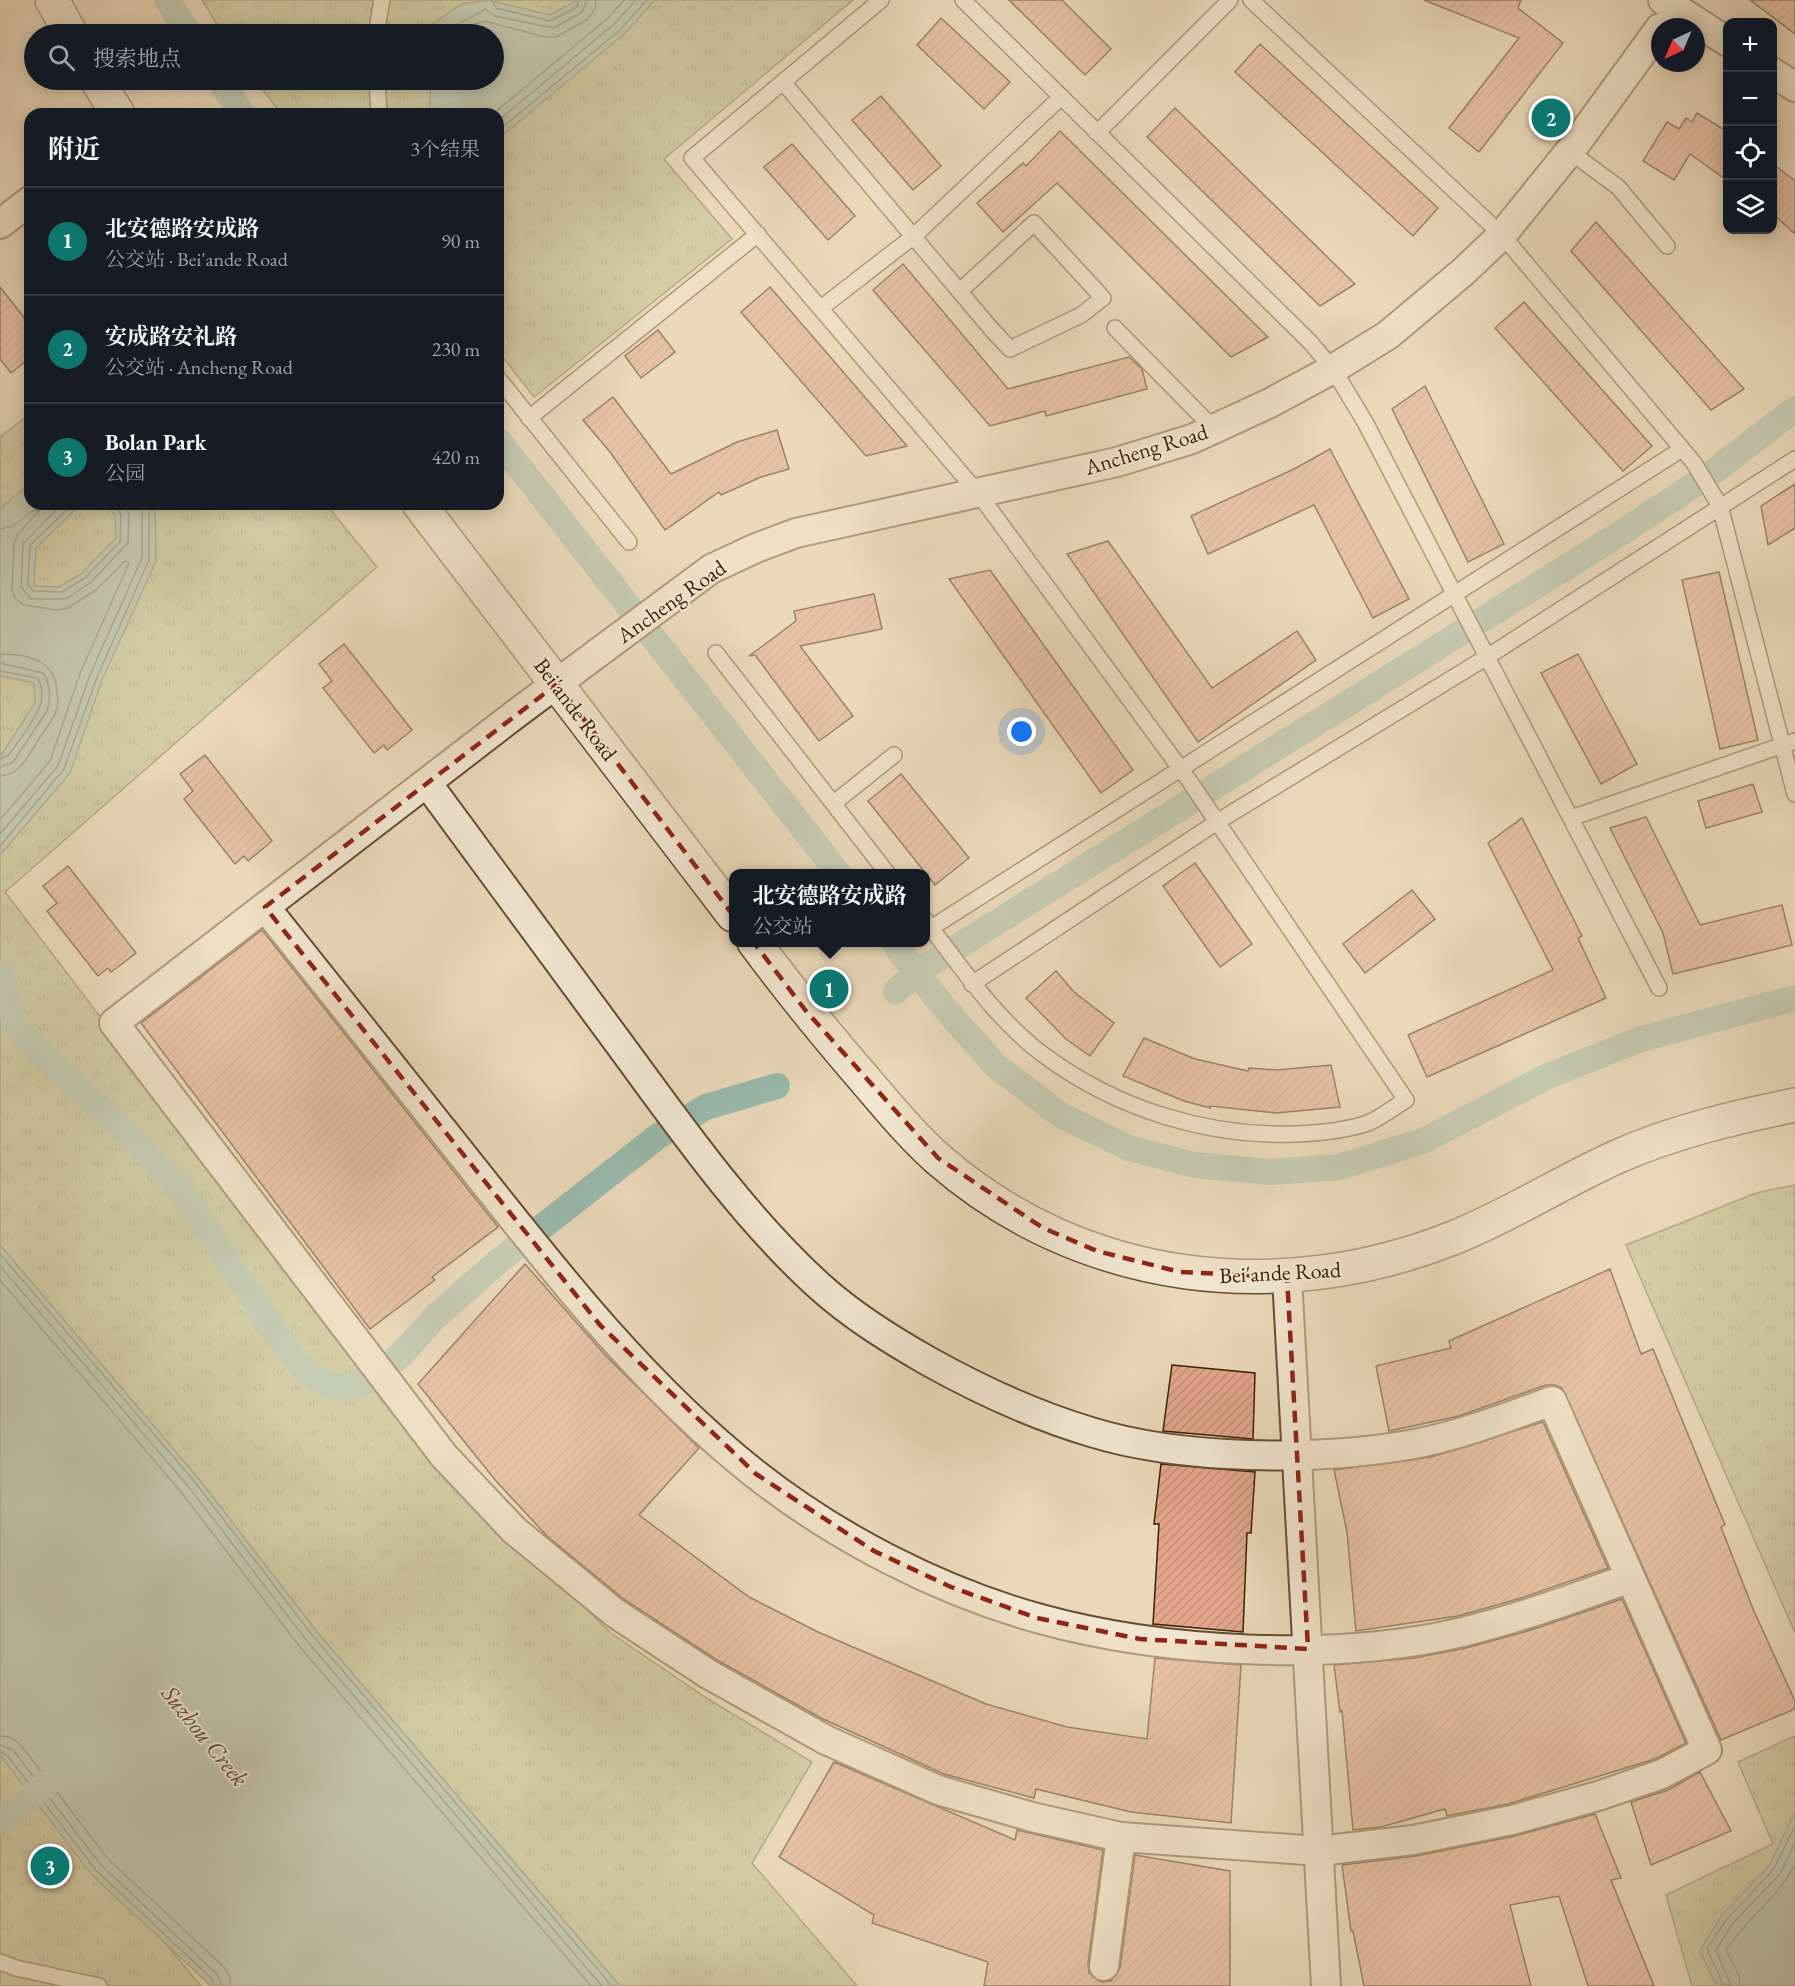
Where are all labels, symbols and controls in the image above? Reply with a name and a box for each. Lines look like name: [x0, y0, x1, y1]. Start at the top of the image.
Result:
north arrow: [1651, 18, 1705, 72]
map controls: [1723, 18, 1777, 234]
button: +: [1723, 18, 1777, 72]
search box: [24, 24, 504, 90]
icon: search: [45, 41, 78, 74]
text: 搜索地点: [93, 44, 181, 73]
button: −: [1723, 72, 1777, 126]
pin: 2: [1532, 96, 1570, 140]
button: locate: [1723, 126, 1777, 180]
text: 附近: [48, 132, 100, 166]
text: 3个结果: [410, 136, 480, 162]
button: layers: [1723, 180, 1777, 234]
text: 北安德路安成路: [105, 214, 259, 243]
text: 1: [62, 228, 73, 254]
text: 90 m: [441, 228, 480, 254]
text: 公交站 · Bei'ande Road: [105, 246, 288, 272]
text: 安成路安礼路: [105, 322, 237, 351]
text: 2: [62, 336, 73, 362]
text: 230 m: [432, 336, 480, 362]
text: 公交站 · Ancheng Road: [105, 354, 293, 380]
street label: Ancheng Road: [1080, 417, 1212, 482]
text: Bolan Park: [105, 428, 207, 457]
text: 3: [62, 444, 73, 470]
text: 420 m: [432, 444, 480, 470]
text: 公园: [105, 460, 145, 486]
street label: Ancheng Road: [610, 553, 732, 650]
street label: Bei'ande Road: [527, 652, 624, 767]
your location: [1007, 717, 1036, 746]
popup: [729, 869, 930, 947]
text: 北安德路安成路: [752, 881, 907, 910]
text: 公交站: [752, 913, 812, 939]
pin: 1: [810, 966, 848, 1012]
street label: Bei'ande Road: [1218, 1255, 1342, 1290]
water label: Suzhou Creek: [154, 1678, 256, 1793]
pin: 3: [31, 1844, 70, 1888]

